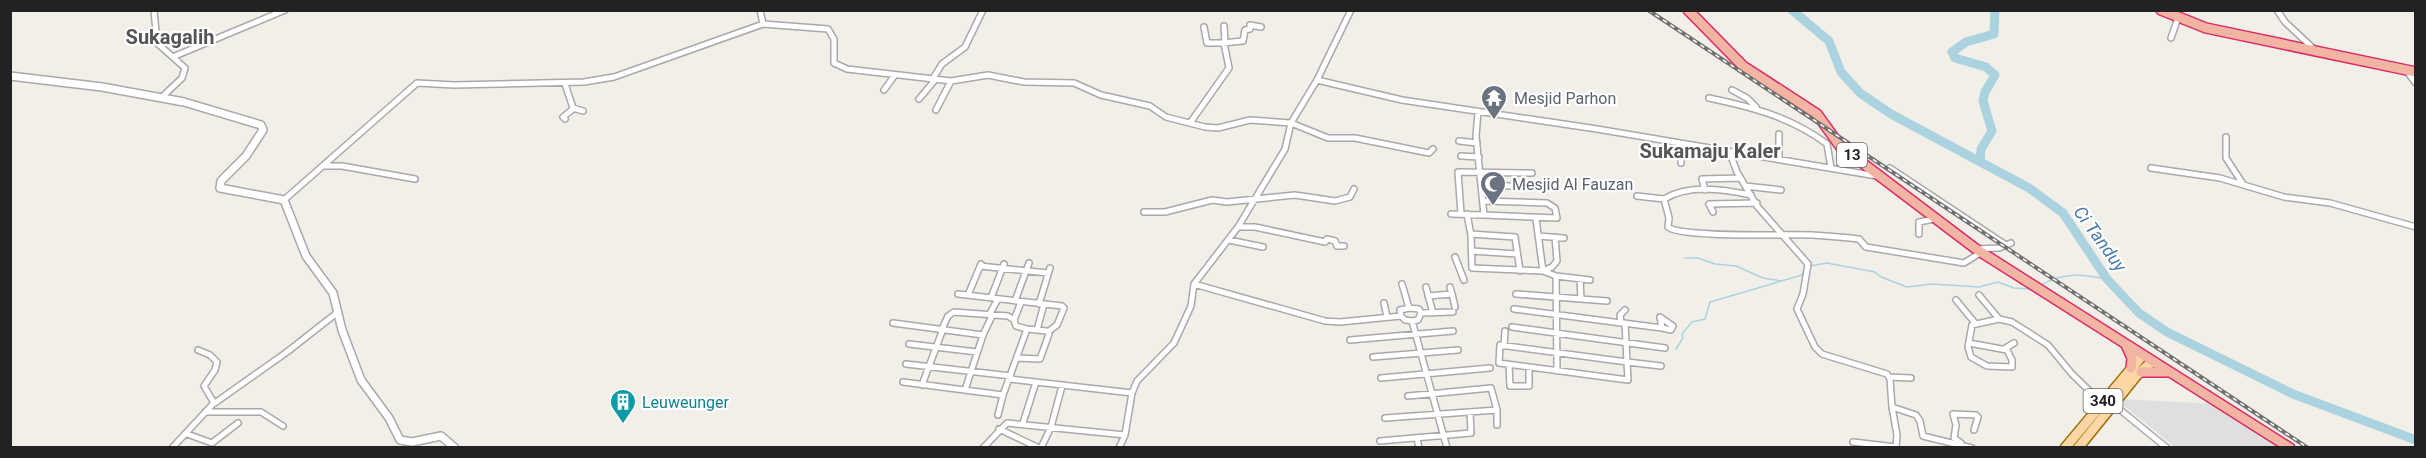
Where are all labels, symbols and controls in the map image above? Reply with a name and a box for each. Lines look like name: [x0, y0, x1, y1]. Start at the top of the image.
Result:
district label: Sukagalih: [126, 25, 214, 49]
temple icon: Mesjid Parhon: [1479, 83, 1509, 121]
place label: Mesjid Parhon: [1514, 89, 1616, 108]
district label: Sukamaju Kaler: [1639, 139, 1781, 163]
road number: 13: [1837, 143, 1867, 167]
mosque icon: Mesjid Al Fauzan: [1478, 169, 1508, 207]
place label: Mesjid Al Fauzan: [1512, 175, 1633, 194]
water label: Ci Tanduy: [2070, 202, 2132, 276]
building icon: Leuweunger: [608, 387, 638, 425]
road number: 340: [2084, 389, 2122, 413]
place label: Leuweunger: [642, 393, 730, 412]

